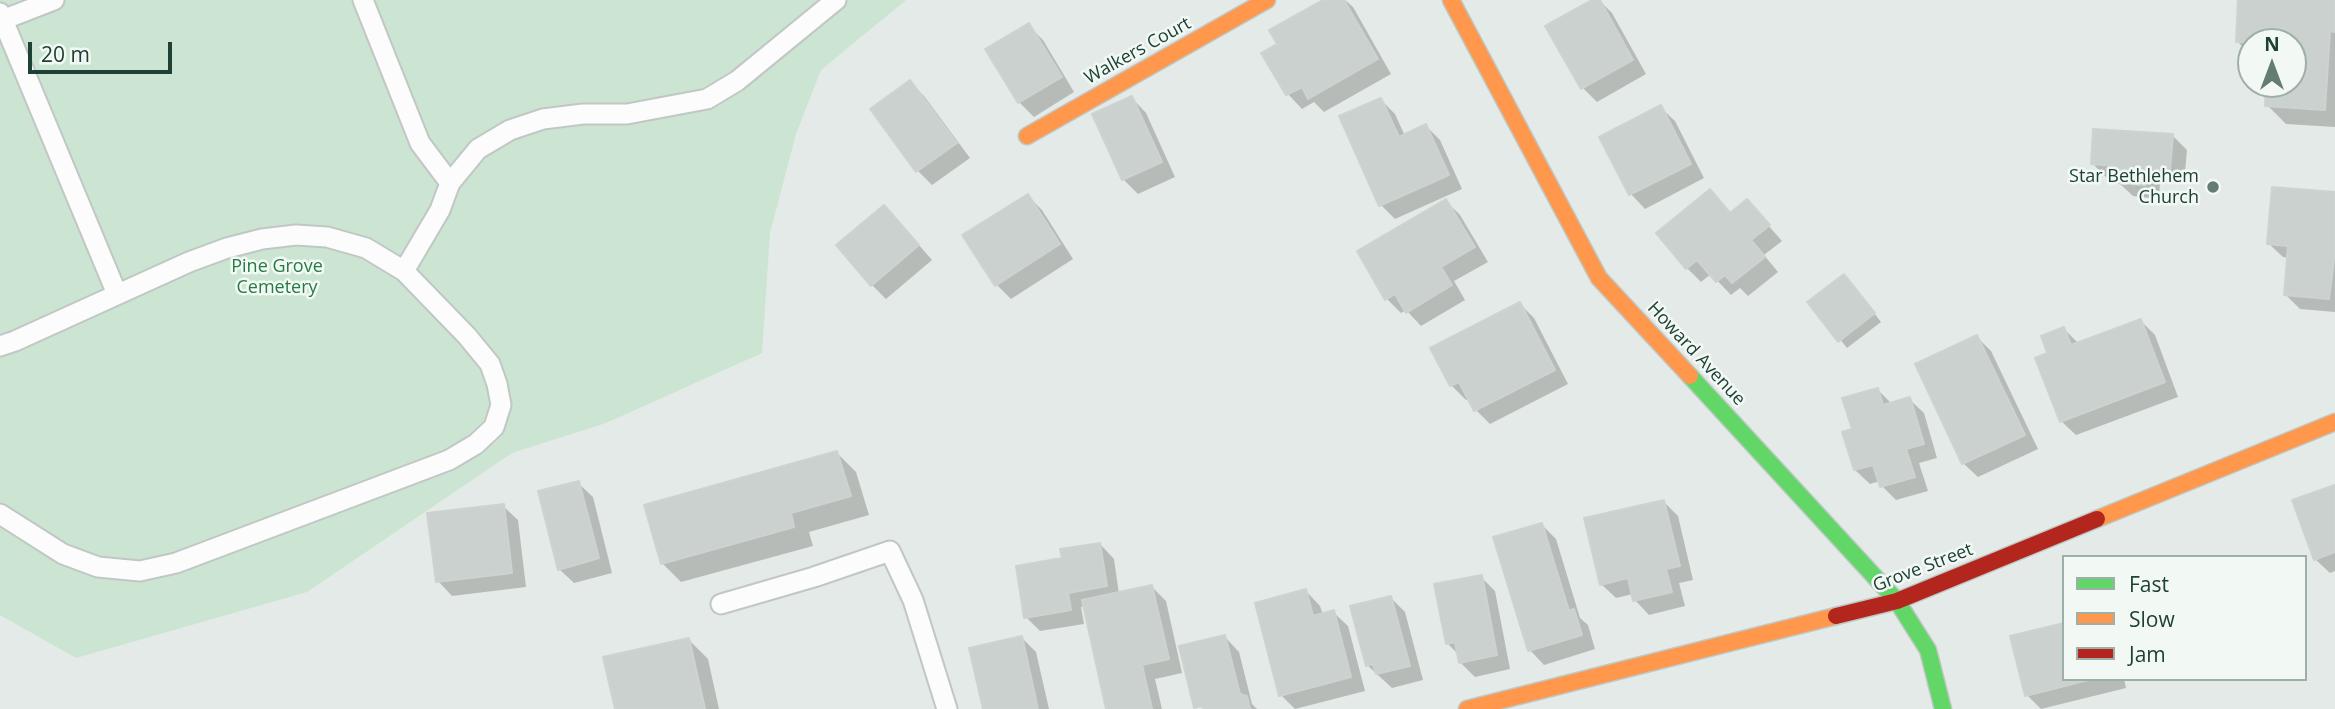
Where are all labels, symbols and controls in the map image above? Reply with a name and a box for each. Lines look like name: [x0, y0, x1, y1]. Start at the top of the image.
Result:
street label: Walkers Court: [1081, 13, 1195, 89]
scale bar: [32, 28, 175, 72]
north arrow: [2237, 28, 2307, 98]
text: N: [2264, 31, 2280, 57]
text: 20 m: [41, 40, 90, 68]
place label: Star Bethlehem Church: [2069, 166, 2199, 208]
marker: Star Bethlehem Church: [2205, 179, 2221, 195]
park label: Pine Grove Cemetery: [231, 256, 323, 298]
street label: Howard Avenue: [1642, 298, 1750, 410]
street label: Grove Street: [1870, 539, 1976, 597]
legend: [2062, 555, 2307, 681]
text: Fast: [2129, 570, 2169, 598]
text: Slow: [2129, 605, 2175, 633]
text: Jam: [2129, 640, 2166, 668]

